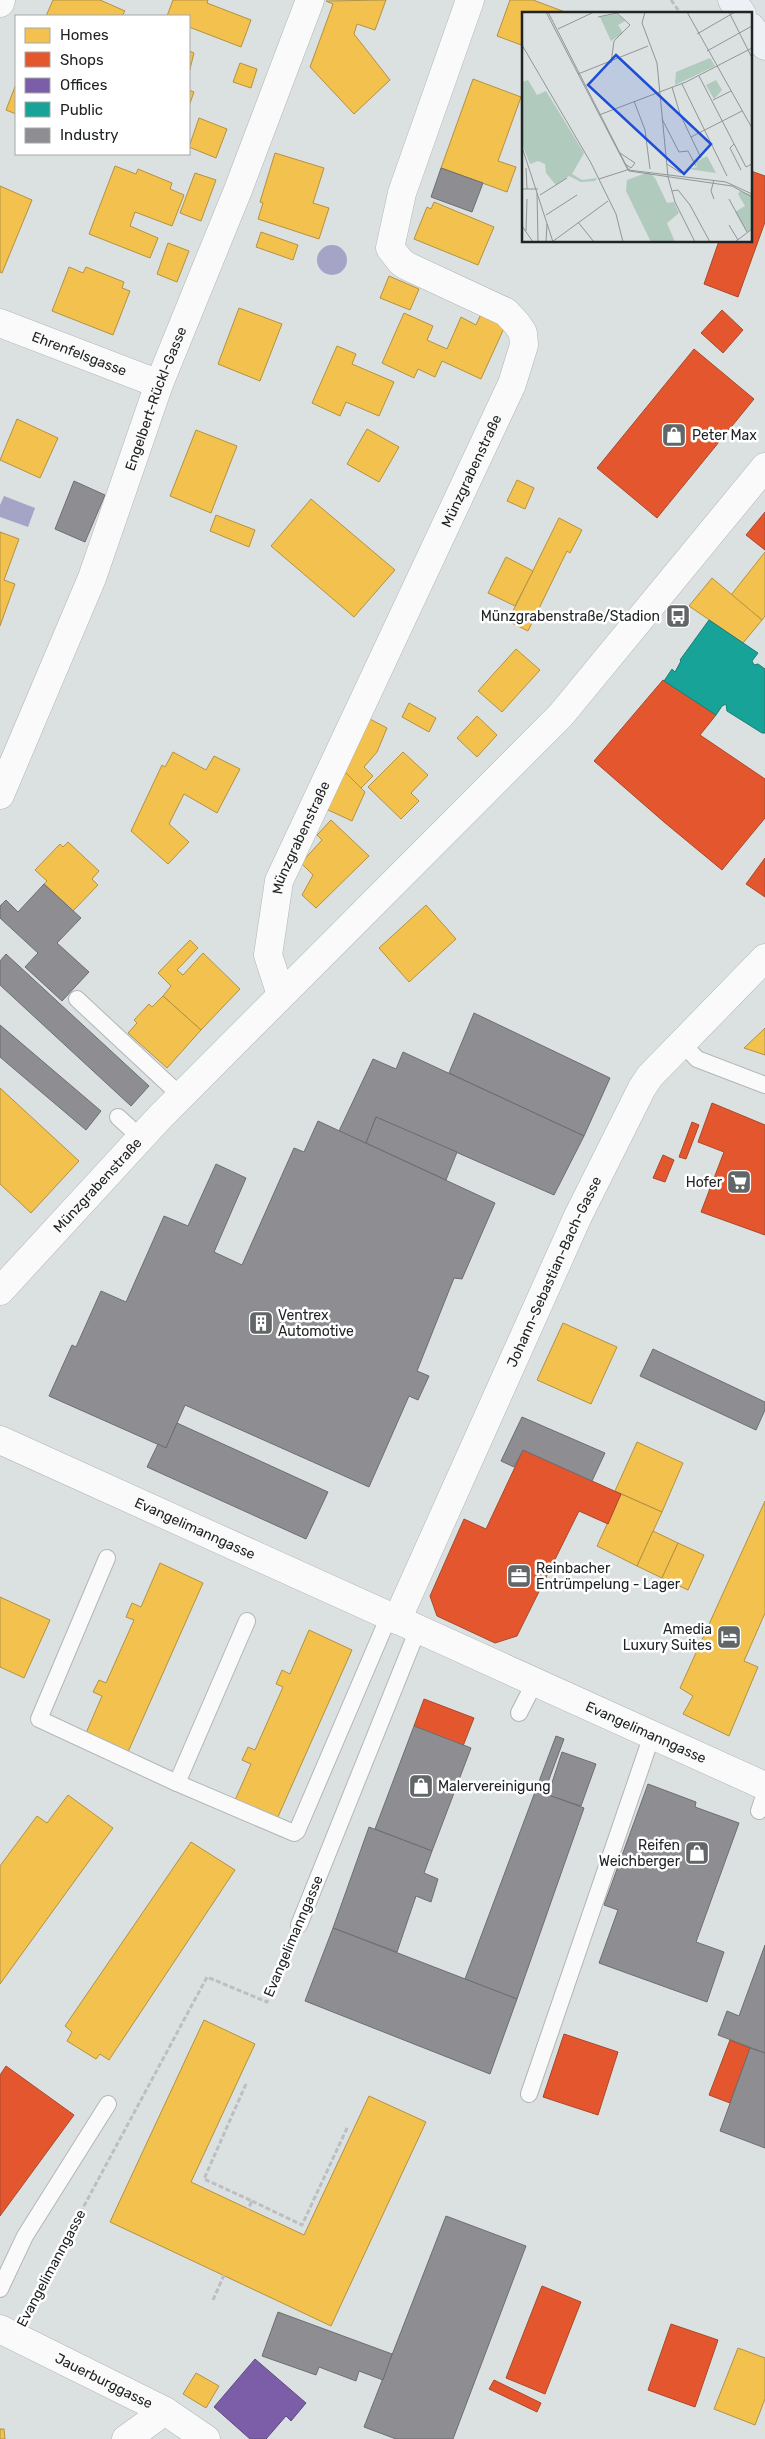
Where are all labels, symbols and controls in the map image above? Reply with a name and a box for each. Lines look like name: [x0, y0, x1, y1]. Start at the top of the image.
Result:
inset map: [522, 12, 752, 242]
legend: [15, 15, 190, 155]
text: Homes: [60, 26, 109, 44]
text: Shops: [60, 51, 104, 69]
text: Offices: [60, 76, 108, 94]
text: Public: [60, 101, 103, 119]
text: Industry: [60, 126, 119, 144]
street label: Engelbert-Rückl-Gasse: [122, 324, 190, 473]
street label: Ehrenfelsgasse: [29, 328, 129, 380]
street label: Münzgrabenstraße: [438, 412, 506, 530]
shop icon: Peter Max: [661, 422, 687, 448]
place label: Peter Max: [692, 427, 757, 444]
bus stop icon: Münzgrabenstraße/Stadion: [665, 603, 691, 629]
place label: Münzgrabenstraße/Stadion: [481, 608, 660, 625]
street label: Münzgrabenstraße: [269, 778, 334, 895]
street label: Münzgrabenstraße: [50, 1134, 146, 1236]
supermarket icon: Hofer: [726, 1169, 752, 1195]
street label: Johann-Sebastian-Bach-Gasse: [503, 1174, 605, 1370]
place label: Hofer: [686, 1174, 723, 1191]
place label: Ventrex Automotive: [278, 1307, 354, 1340]
building icon: Ventrex Automotive: [248, 1310, 274, 1336]
street label: Evangelimanngasse: [132, 1494, 258, 1563]
place label: Reinbacher Entrümpelung - Lager: [536, 1560, 681, 1593]
office icon: Reinbacher Entrümpelung - Lager: [506, 1563, 532, 1589]
place label: Amedia Luxury Suites: [623, 1621, 712, 1654]
hotel icon: Amedia Luxury Suites: [716, 1624, 742, 1650]
street label: Evangelimanngasse: [583, 1698, 709, 1767]
shop icon: Malervereinigung: [408, 1773, 434, 1799]
place label: Malervereinigung: [438, 1778, 551, 1795]
place label: Reifen Weichberger: [599, 1837, 681, 1870]
shop icon: Reifen Weichberger: [684, 1840, 710, 1866]
street label: Evangelimanngasse: [260, 1873, 327, 1999]
street label: Evangelimanngasse: [13, 2207, 90, 2330]
street label: Jauerburggasse: [52, 2350, 155, 2413]

